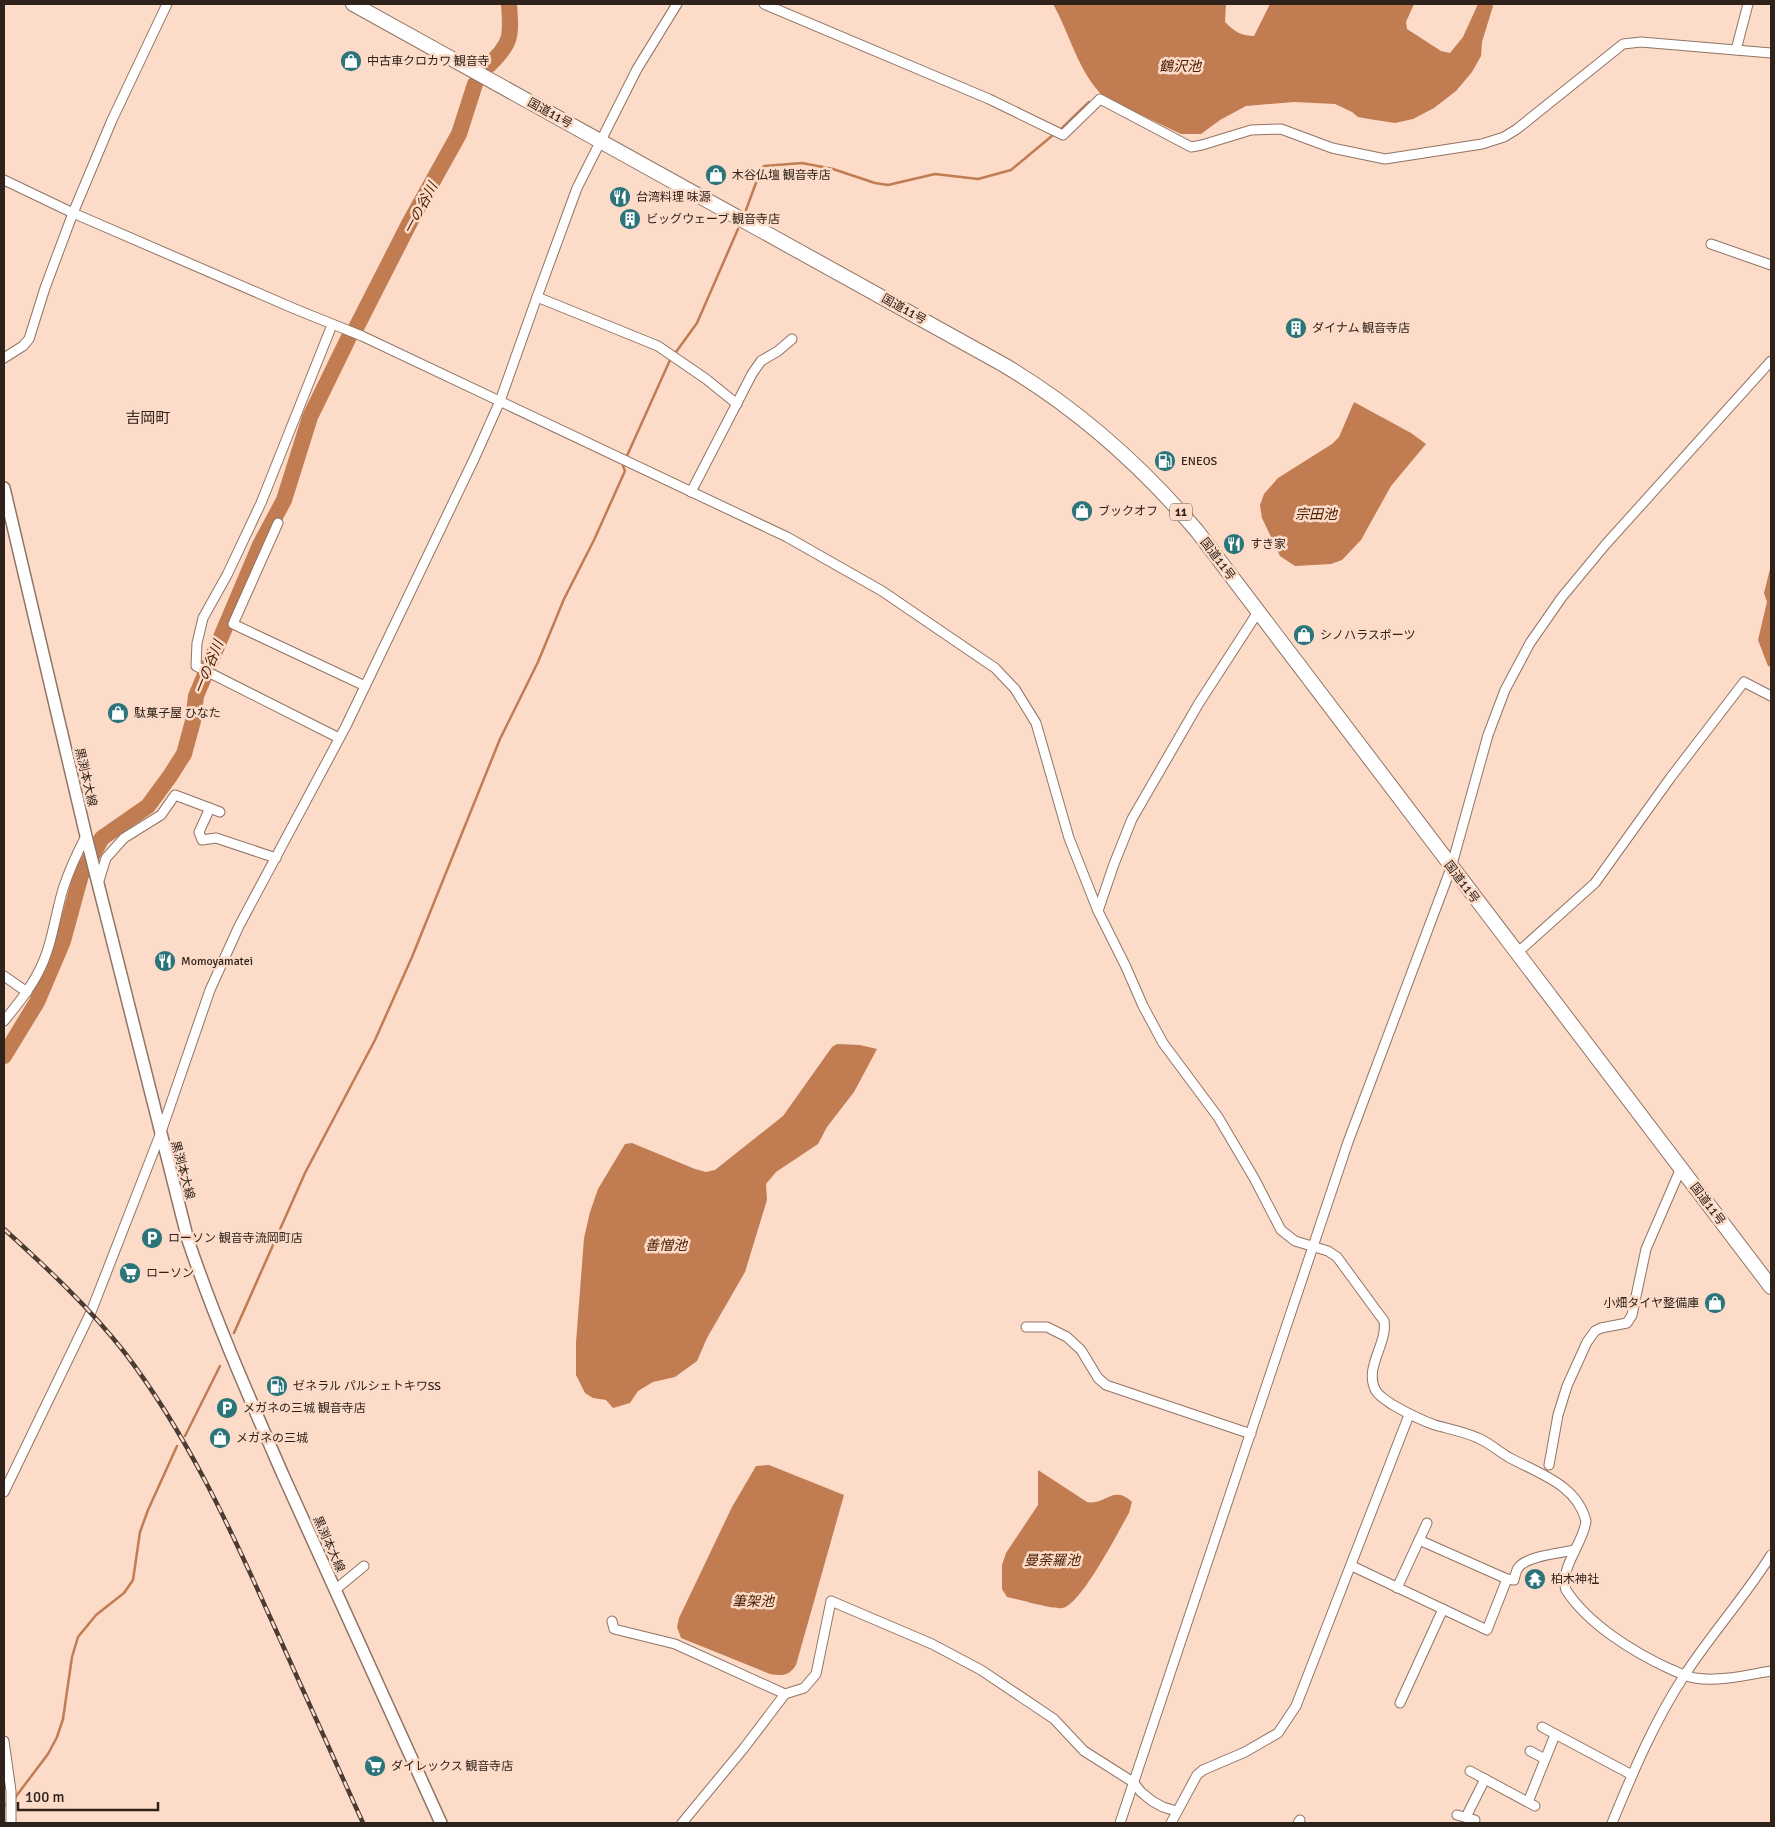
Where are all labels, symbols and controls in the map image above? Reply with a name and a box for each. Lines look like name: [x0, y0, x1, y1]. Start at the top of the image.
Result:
shop icon: 中古車クロカワ 観音寺: [339, 49, 363, 73]
place label: 中古車クロカワ 観音寺: [367, 54, 490, 69]
water label: 鶴沢池: [1159, 58, 1203, 75]
street label: 国道11号: [525, 95, 575, 132]
shop icon: 木谷仏壇 観音寺店: [704, 163, 728, 187]
place label: 木谷仏壇 観音寺店: [732, 168, 831, 183]
water label: 一の谷川: [400, 178, 442, 237]
restaurant icon: 台湾料理 味源: [608, 185, 632, 209]
place label: 台湾料理 味源: [636, 190, 711, 205]
building icon: ビッグウェーブ 観音寺店: [618, 207, 642, 231]
place label: ビッグウェーブ 観音寺店: [646, 212, 780, 227]
street label: 国道11号: [879, 291, 929, 328]
building icon: ダイナム 観音寺店: [1284, 316, 1308, 340]
place label: ダイナム 観音寺店: [1312, 321, 1410, 336]
district label: 吉岡町: [125, 409, 171, 427]
fuel station icon: ENEOS: [1153, 449, 1177, 473]
place label: ENEOS: [1181, 454, 1218, 469]
shop icon: ブックオフ: [1070, 499, 1094, 523]
place label: ブックオフ: [1098, 504, 1158, 519]
road number: 11: [1170, 504, 1192, 520]
water label: 宗田池: [1295, 506, 1339, 523]
restaurant icon: すき家: [1222, 532, 1246, 556]
street label: 国道11号: [1197, 535, 1238, 583]
place label: すき家: [1250, 537, 1286, 552]
shop icon: シノハラスポーツ: [1292, 623, 1316, 647]
place label: シノハラスポーツ: [1320, 628, 1416, 643]
water label: 一の谷川: [190, 636, 228, 696]
shop icon: 駄菓子屋 ひなた: [106, 701, 130, 725]
place label: 駄菓子屋 ひなた: [134, 706, 221, 721]
street label: 黒渕本大線: [71, 746, 100, 808]
street label: 国道11号: [1441, 858, 1482, 906]
restaurant icon: Momoyamatei: [153, 949, 177, 973]
place label: Momoyamatei: [181, 954, 253, 969]
street label: 黒渕本大線: [168, 1139, 198, 1201]
street label: 国道11号: [1687, 1180, 1728, 1228]
parking icon: ローソン 観音寺流岡町店: [140, 1226, 164, 1250]
place label: ローソン 観音寺流岡町店: [168, 1231, 303, 1246]
water label: 善憎池: [645, 1237, 689, 1254]
supermarket icon: ローソン: [118, 1261, 142, 1285]
place label: ローソン: [146, 1266, 194, 1281]
shop icon: 小畑タイヤ整備庫: [1703, 1291, 1727, 1315]
place label: 小畑タイヤ整備庫: [1603, 1296, 1699, 1311]
fuel station icon: ゼネラル パルシェトキワSS: [265, 1374, 289, 1398]
place label: ゼネラル パルシェトキワSS: [293, 1379, 441, 1394]
parking icon: メガネの三城 観音寺店: [215, 1396, 239, 1420]
place label: メガネの三城 観音寺店: [243, 1401, 366, 1416]
shop icon: メガネの三城: [208, 1426, 232, 1450]
place label: メガネの三城: [236, 1431, 308, 1446]
street label: 黒渕本大線: [309, 1514, 348, 1575]
water label: 曼荼羅池: [1024, 1552, 1082, 1569]
temple icon: 柏木神社: [1523, 1567, 1547, 1591]
place label: 柏木神社: [1551, 1572, 1599, 1587]
water label: 筆架池: [732, 1593, 776, 1610]
supermarket icon: ダイレックス 観音寺店: [363, 1754, 387, 1778]
place label: ダイレックス 観音寺店: [391, 1759, 513, 1774]
scale bar: [18, 1780, 158, 1812]
text: 100 m: [25, 1788, 65, 1806]

